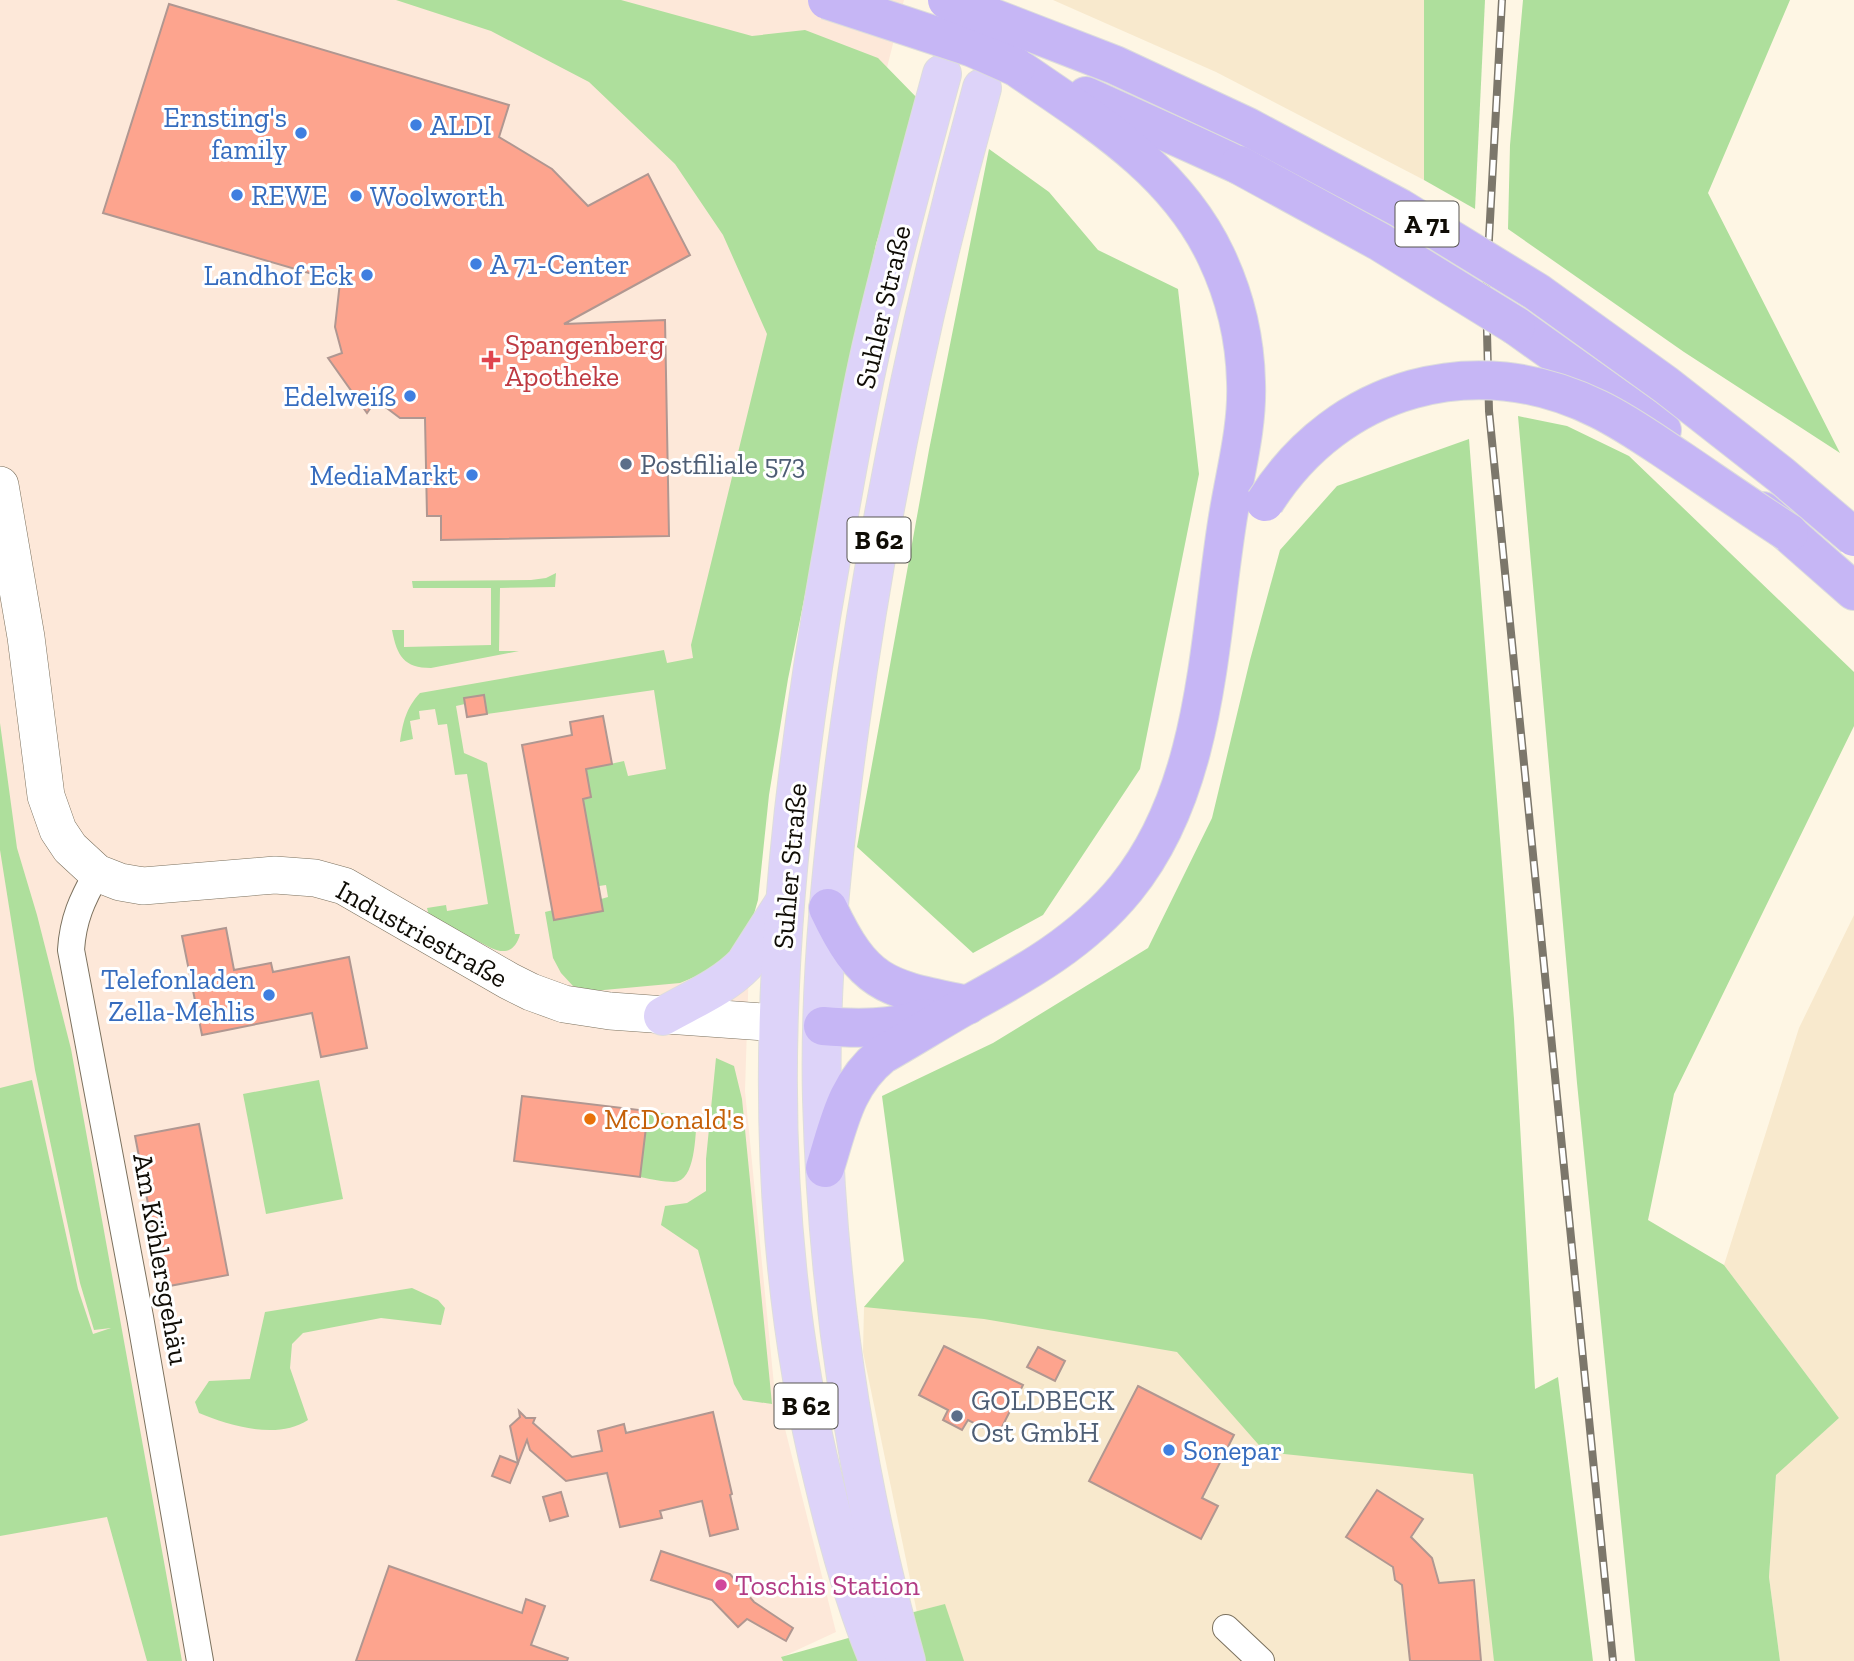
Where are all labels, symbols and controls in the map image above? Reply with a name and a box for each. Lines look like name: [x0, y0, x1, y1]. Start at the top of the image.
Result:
place label: Ernsting's family: [163, 101, 288, 166]
place label: ALDI: [430, 109, 492, 142]
marker: ALDI: [408, 117, 424, 133]
marker: Ernsting's family: [293, 125, 309, 141]
place label: REWE: [251, 179, 327, 212]
place label: Woolworth: [370, 180, 504, 213]
marker: REWE: [229, 187, 245, 203]
marker: Woolworth: [348, 188, 364, 204]
road number: A 71: [1396, 202, 1458, 246]
street label: Suhler Straße: [848, 222, 918, 392]
place label: A 71-Center: [490, 248, 630, 281]
marker: A 71-Center: [468, 256, 484, 272]
place label: Landhof Eck: [204, 259, 353, 292]
marker: Landhof Eck: [359, 267, 375, 283]
place label: Spangenberg Apotheke: [505, 328, 665, 393]
marker: Spangenberg Apotheke: [483, 352, 499, 368]
place label: Edelweiß: [283, 380, 396, 413]
marker: Edelweiß: [402, 388, 418, 404]
place label: Postfiliale 573: [640, 448, 805, 481]
marker: Postfiliale 573: [618, 456, 634, 472]
place label: MediaMarkt: [310, 459, 459, 492]
marker: MediaMarkt: [464, 467, 480, 483]
road number: B 62: [848, 518, 910, 562]
street label: Suhler Straße: [766, 782, 814, 950]
street label: Industriestraße: [331, 873, 513, 995]
place label: Telefonladen Zella-Mehlis: [101, 963, 255, 1028]
marker: Telefonladen Zella-Mehlis: [261, 987, 277, 1003]
place label: McDonald's: [604, 1103, 744, 1136]
marker: McDonald's: [582, 1111, 598, 1127]
street label: Am Köhlersgehäu: [126, 1151, 196, 1368]
road number: B 62: [774, 1384, 838, 1428]
place label: GOLDBECK Ost GmbH: [971, 1384, 1115, 1449]
marker: GOLDBECK Ost GmbH: [949, 1408, 965, 1424]
place label: Sonepar: [1183, 1434, 1282, 1467]
marker: Sonepar: [1161, 1442, 1177, 1458]
place label: Toschis Station: [735, 1569, 920, 1602]
marker: Toschis Station: [713, 1577, 729, 1593]

